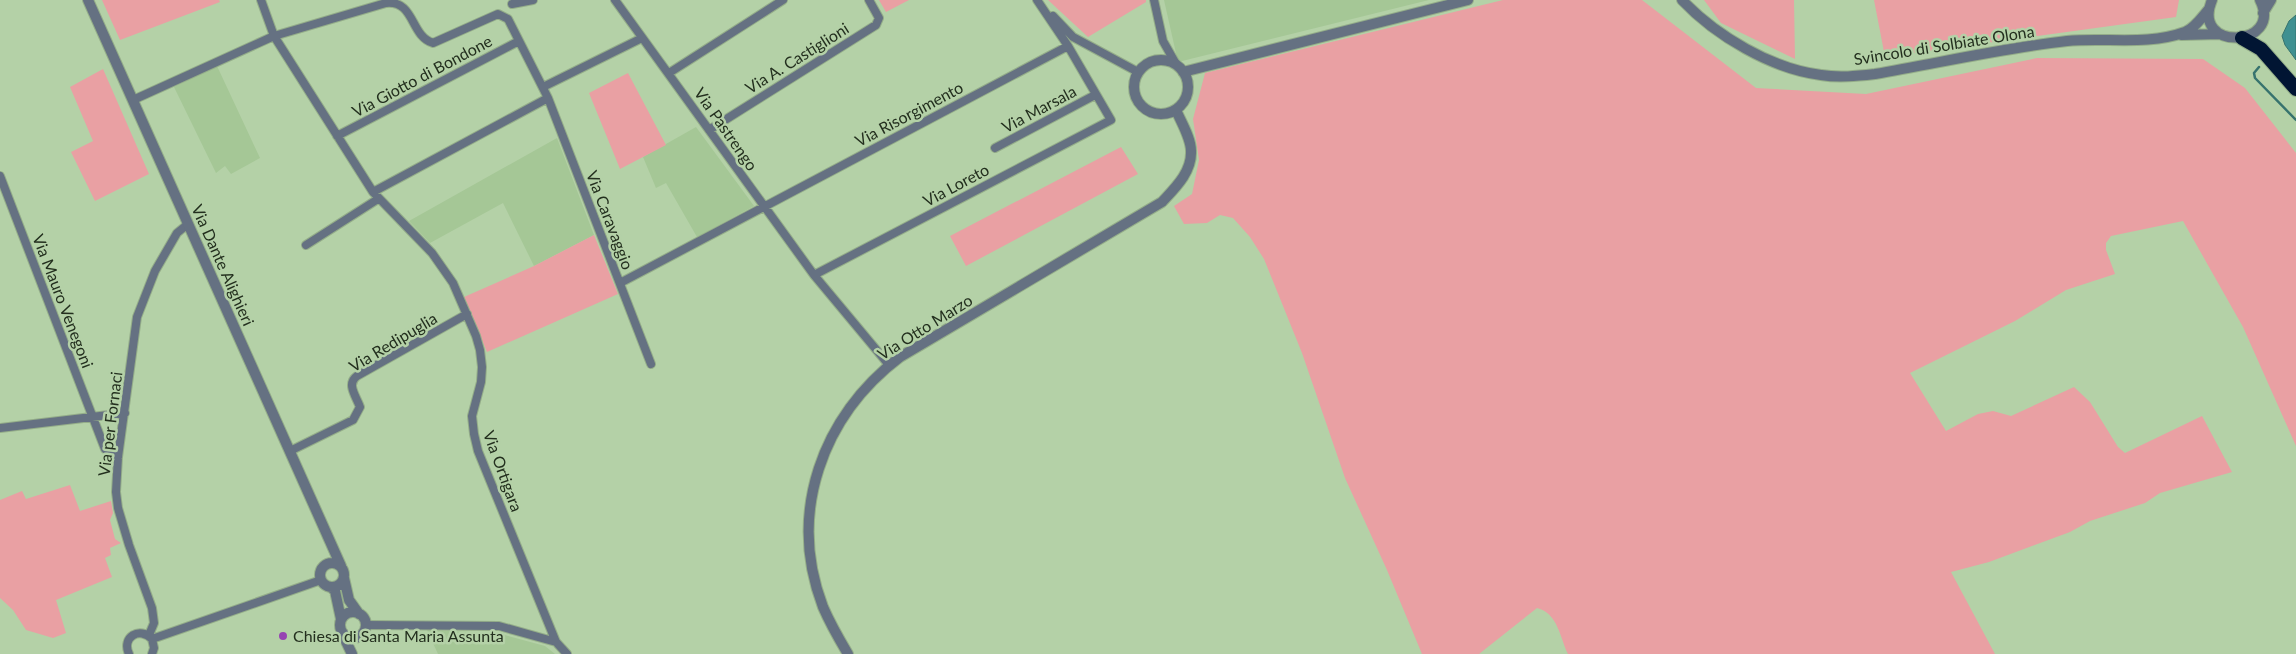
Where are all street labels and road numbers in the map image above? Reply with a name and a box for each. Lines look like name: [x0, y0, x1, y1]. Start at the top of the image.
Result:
street label: Via A. Castiglioni: [742, 18, 852, 97]
street label: Svincolo di Solbiate Olona: [1852, 21, 2036, 68]
street label: Via Giotto di Bondone: [349, 31, 495, 120]
street label: Via Risorgimento: [852, 77, 966, 150]
street label: Via Marsala: [998, 81, 1079, 136]
street label: Via Pastrengo: [691, 84, 762, 174]
street label: Via Loreto: [919, 159, 992, 210]
street label: Via Caravaggio: [583, 168, 638, 272]
street label: Via Dante Alighieri: [188, 201, 259, 328]
street label: Via Mauro Venegoni: [29, 231, 98, 370]
street label: Via Otto Marzo: [874, 290, 976, 363]
street label: Via Redipuglia: [345, 308, 440, 375]
street label: Via per Fornaci: [94, 371, 125, 477]
street label: Via Ortigara: [480, 428, 527, 514]

